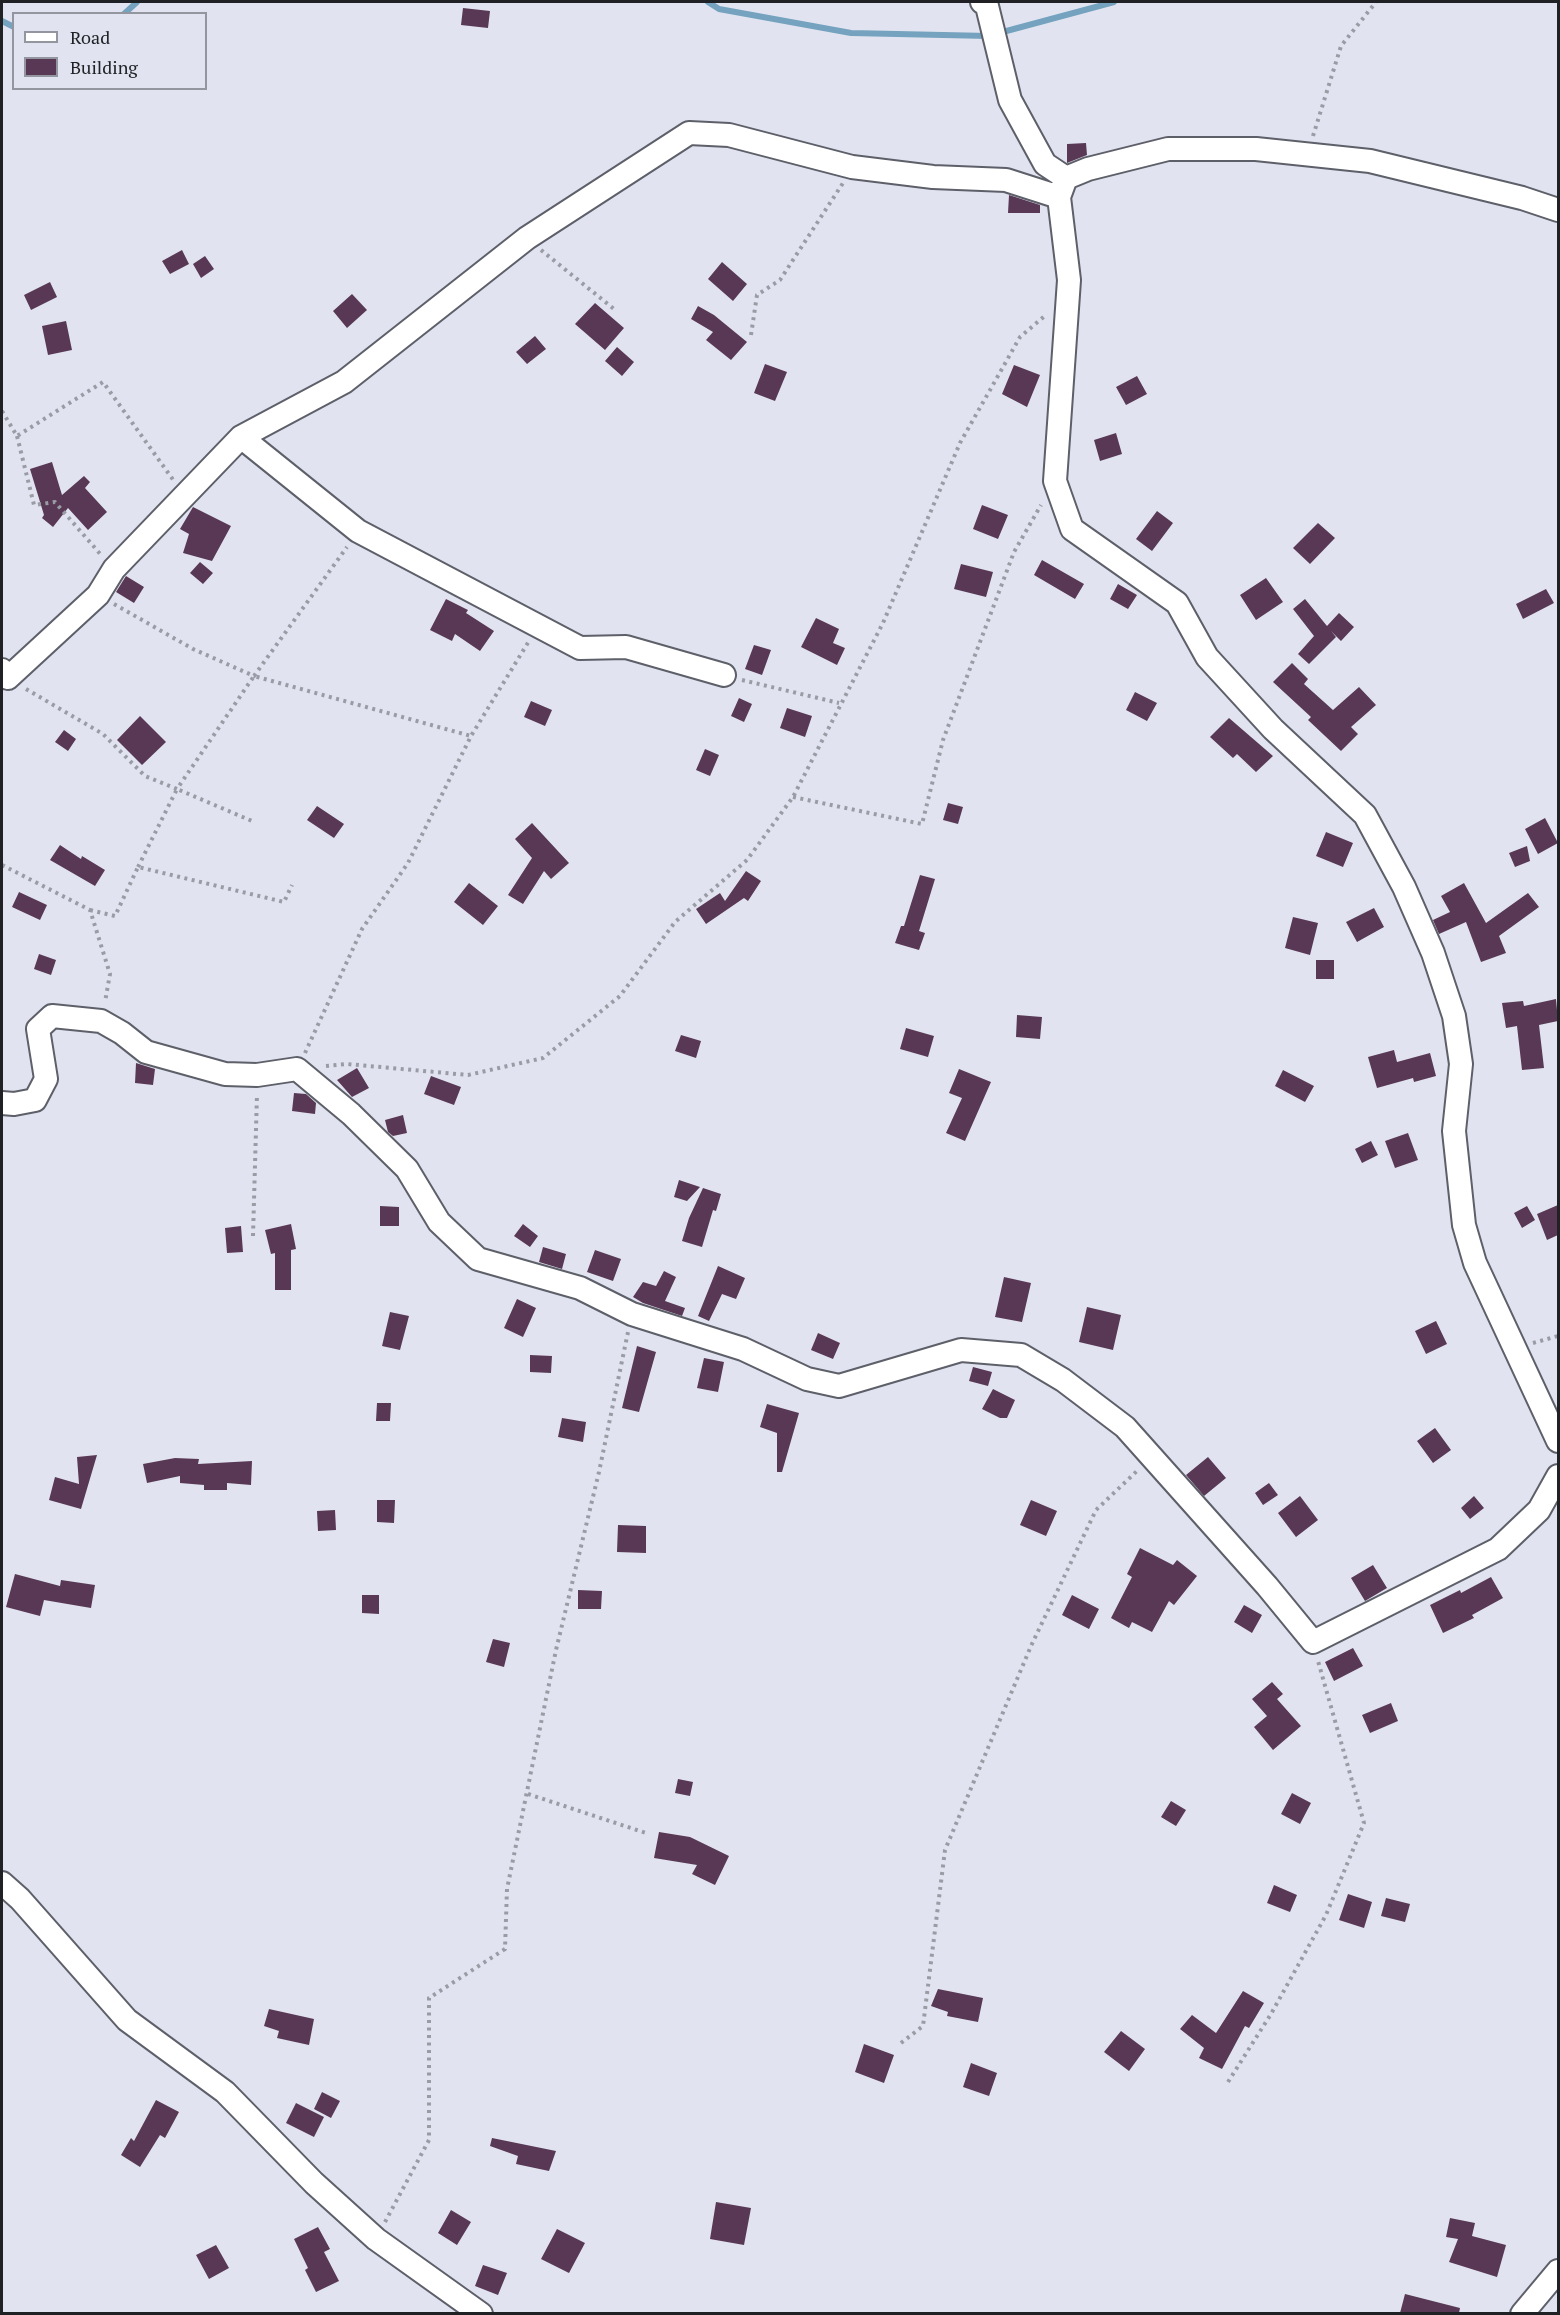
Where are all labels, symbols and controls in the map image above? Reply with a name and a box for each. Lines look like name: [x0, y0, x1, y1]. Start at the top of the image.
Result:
legend: [12, 12, 207, 90]
text: Road: [70, 25, 110, 49]
text: Building: [70, 55, 138, 79]

